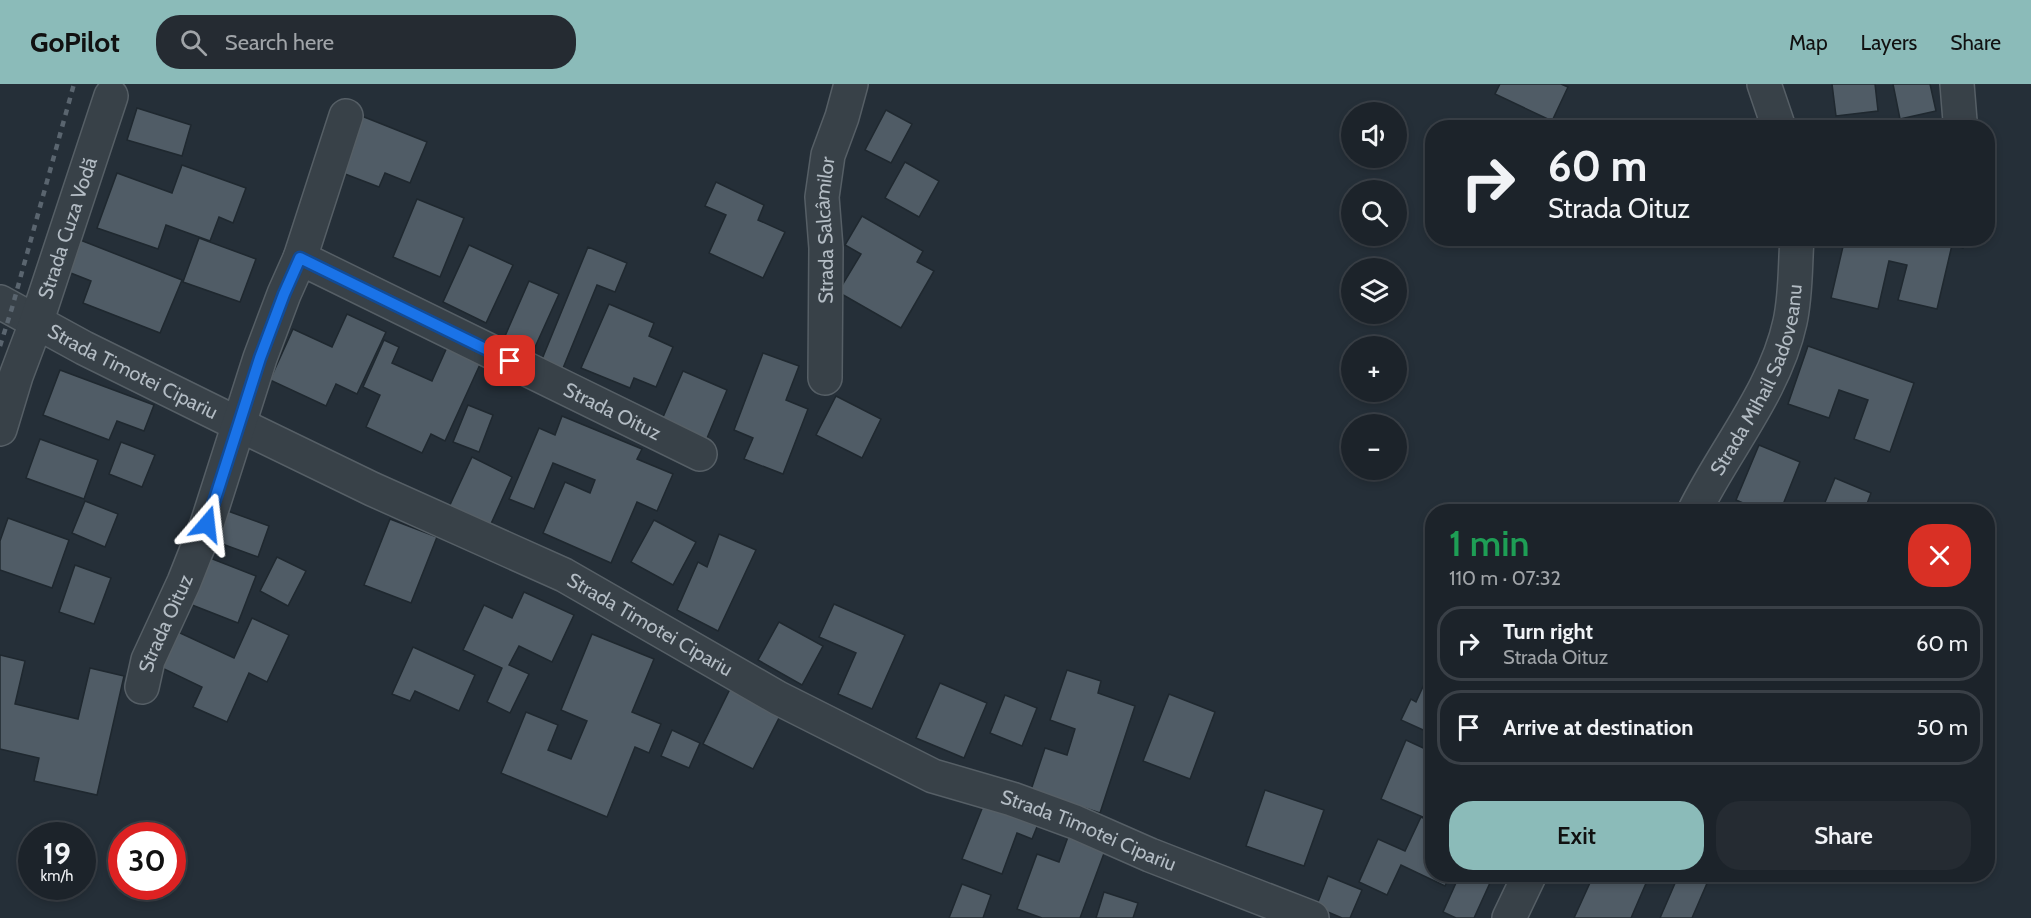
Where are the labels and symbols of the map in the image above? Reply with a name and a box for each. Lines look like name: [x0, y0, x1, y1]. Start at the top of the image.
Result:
street label: Strada Cuza Vodă: [33, 154, 102, 302]
street label: Strada Salcâmilor: [810, 154, 840, 304]
street label: Strada Mihail Sadoveanu: [1705, 283, 1807, 480]
street label: Strada Timotei Cipariu: [44, 319, 222, 424]
pin: [484, 335, 535, 386]
street label: Strada Oituz: [560, 377, 665, 445]
position arrow: [175, 492, 239, 556]
street label: Strada Timotei Cipariu: [563, 567, 737, 681]
street label: Strada Oituz: [134, 571, 198, 675]
street label: Strada Timotei Cipariu: [998, 784, 1180, 876]
speed limit sign: 30: [108, 822, 186, 900]

